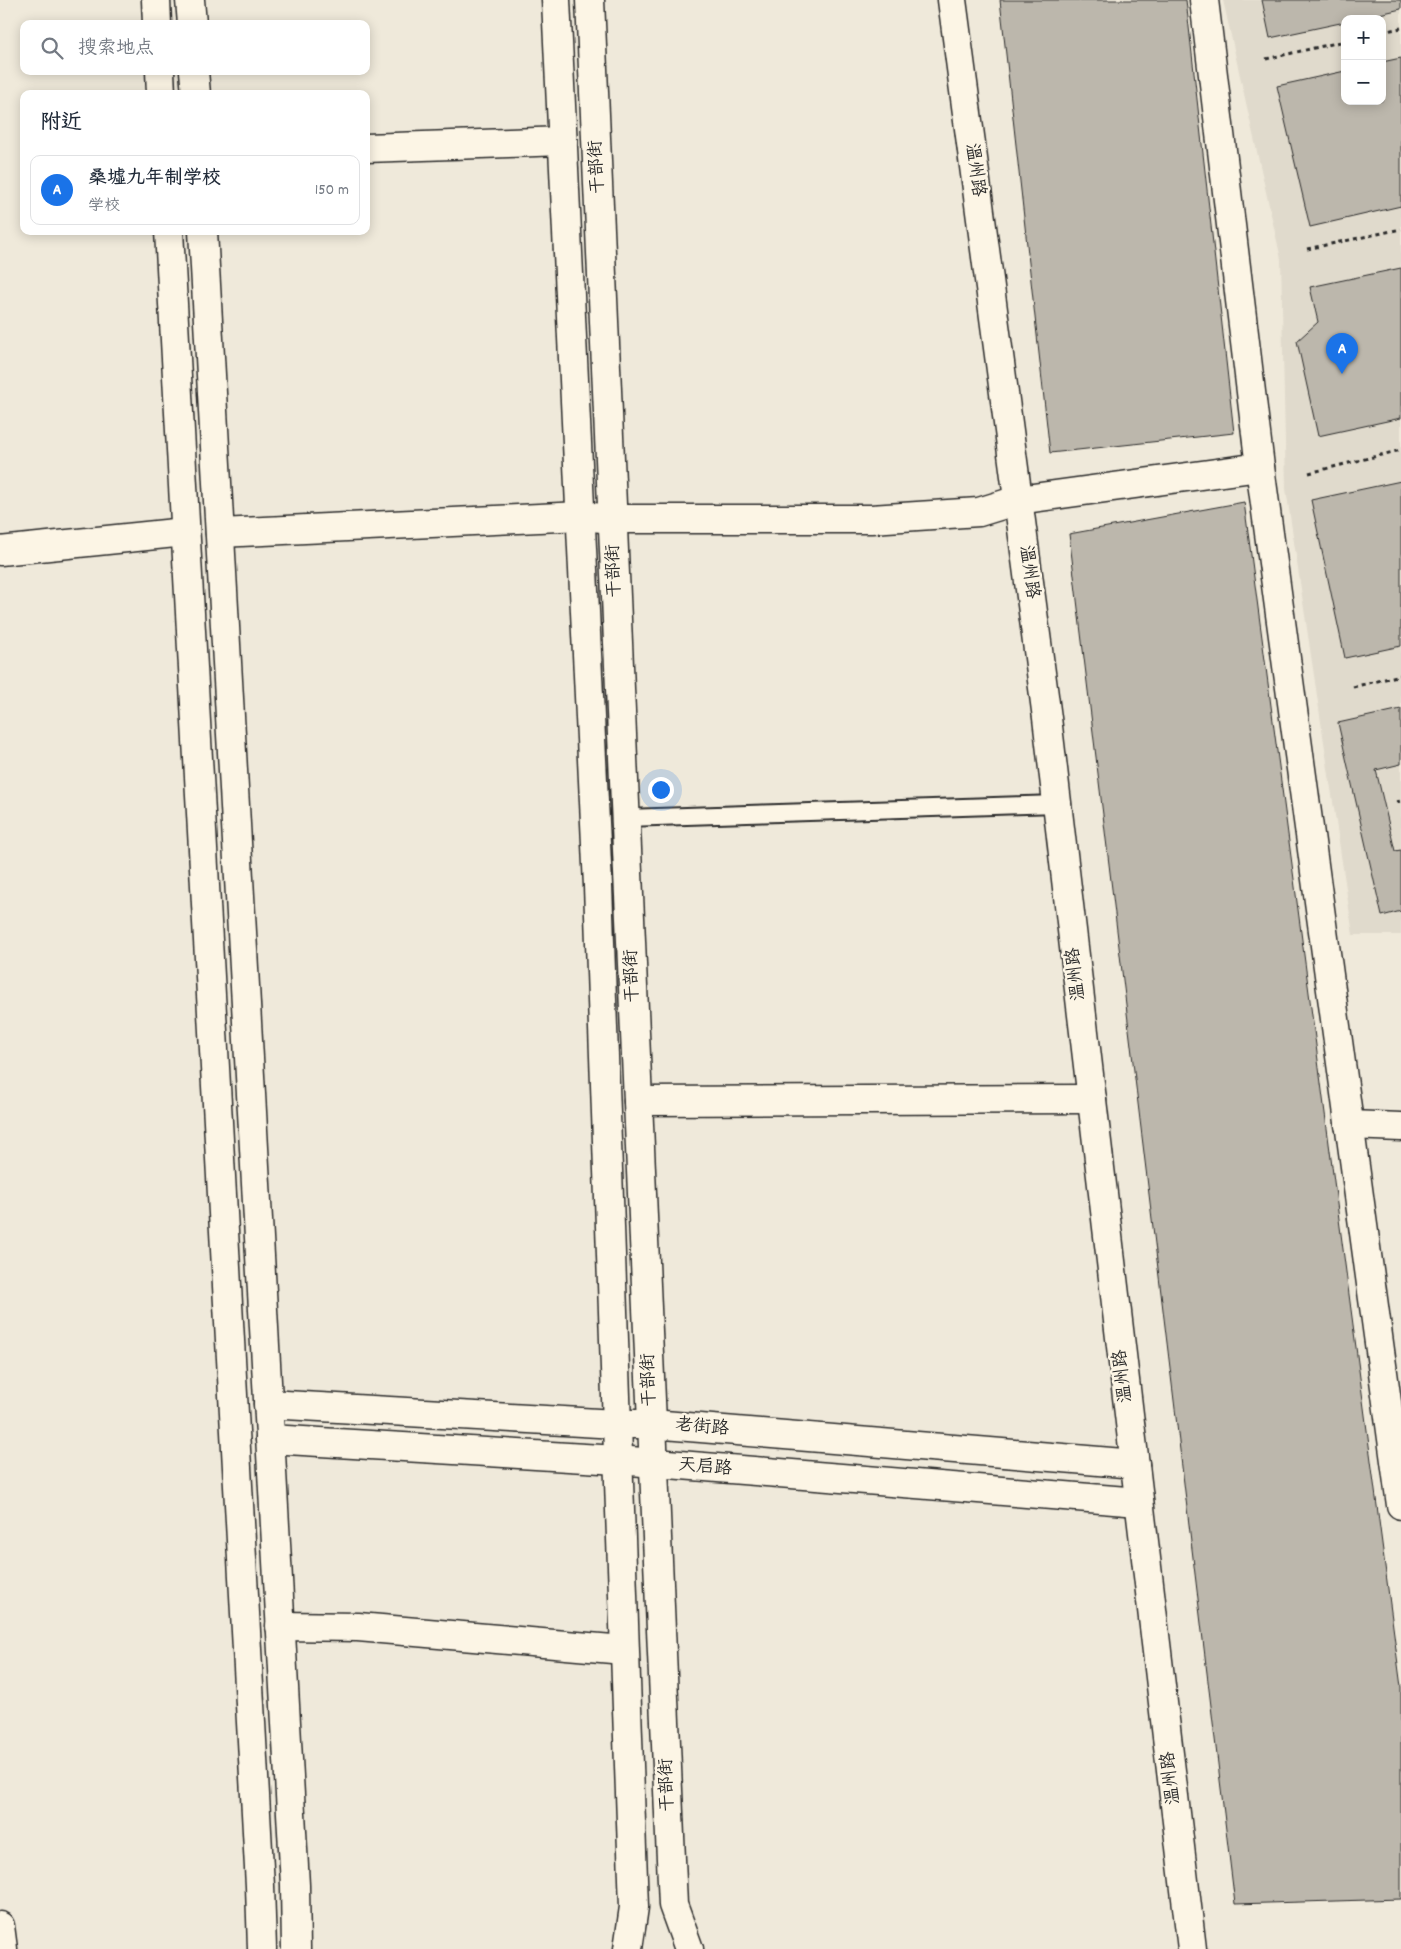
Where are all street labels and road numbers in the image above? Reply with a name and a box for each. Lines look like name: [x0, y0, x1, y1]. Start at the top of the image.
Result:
street label: 干部街: [584, 139, 612, 195]
street label: 温州路: [958, 142, 990, 198]
street label: 干部街: [602, 544, 628, 598]
street label: 温州路: [1012, 544, 1044, 600]
street label: 温州路: [1061, 946, 1093, 1002]
street label: 干部街: [620, 949, 646, 1003]
street label: 温州路: [1108, 1348, 1140, 1404]
street label: 干部街: [637, 1353, 663, 1407]
street label: 老街路: [674, 1413, 730, 1443]
street label: 天启路: [677, 1453, 733, 1483]
street label: 温州路: [1156, 1750, 1188, 1806]
street label: 干部街: [655, 1758, 681, 1812]

